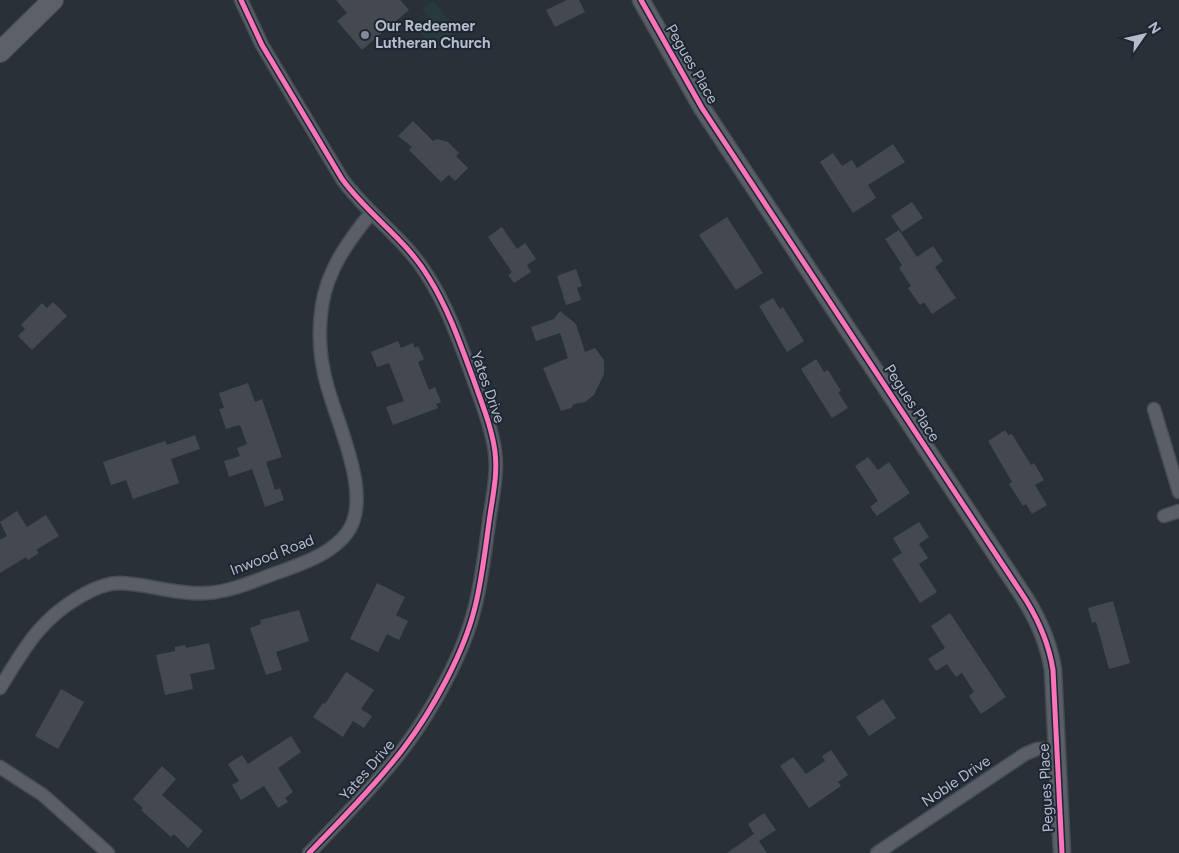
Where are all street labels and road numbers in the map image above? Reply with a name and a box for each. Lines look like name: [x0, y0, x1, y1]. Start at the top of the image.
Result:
street label: Pegues Place: [662, 21, 722, 107]
street label: Yates Drive: [467, 349, 509, 425]
street label: Pegues Place: [880, 361, 944, 445]
street label: Inwood Road: [228, 531, 316, 579]
street label: Yates Drive: [336, 736, 398, 804]
street label: Pegues Place: [1035, 743, 1057, 833]
street label: Noble Drive: [918, 751, 994, 811]

